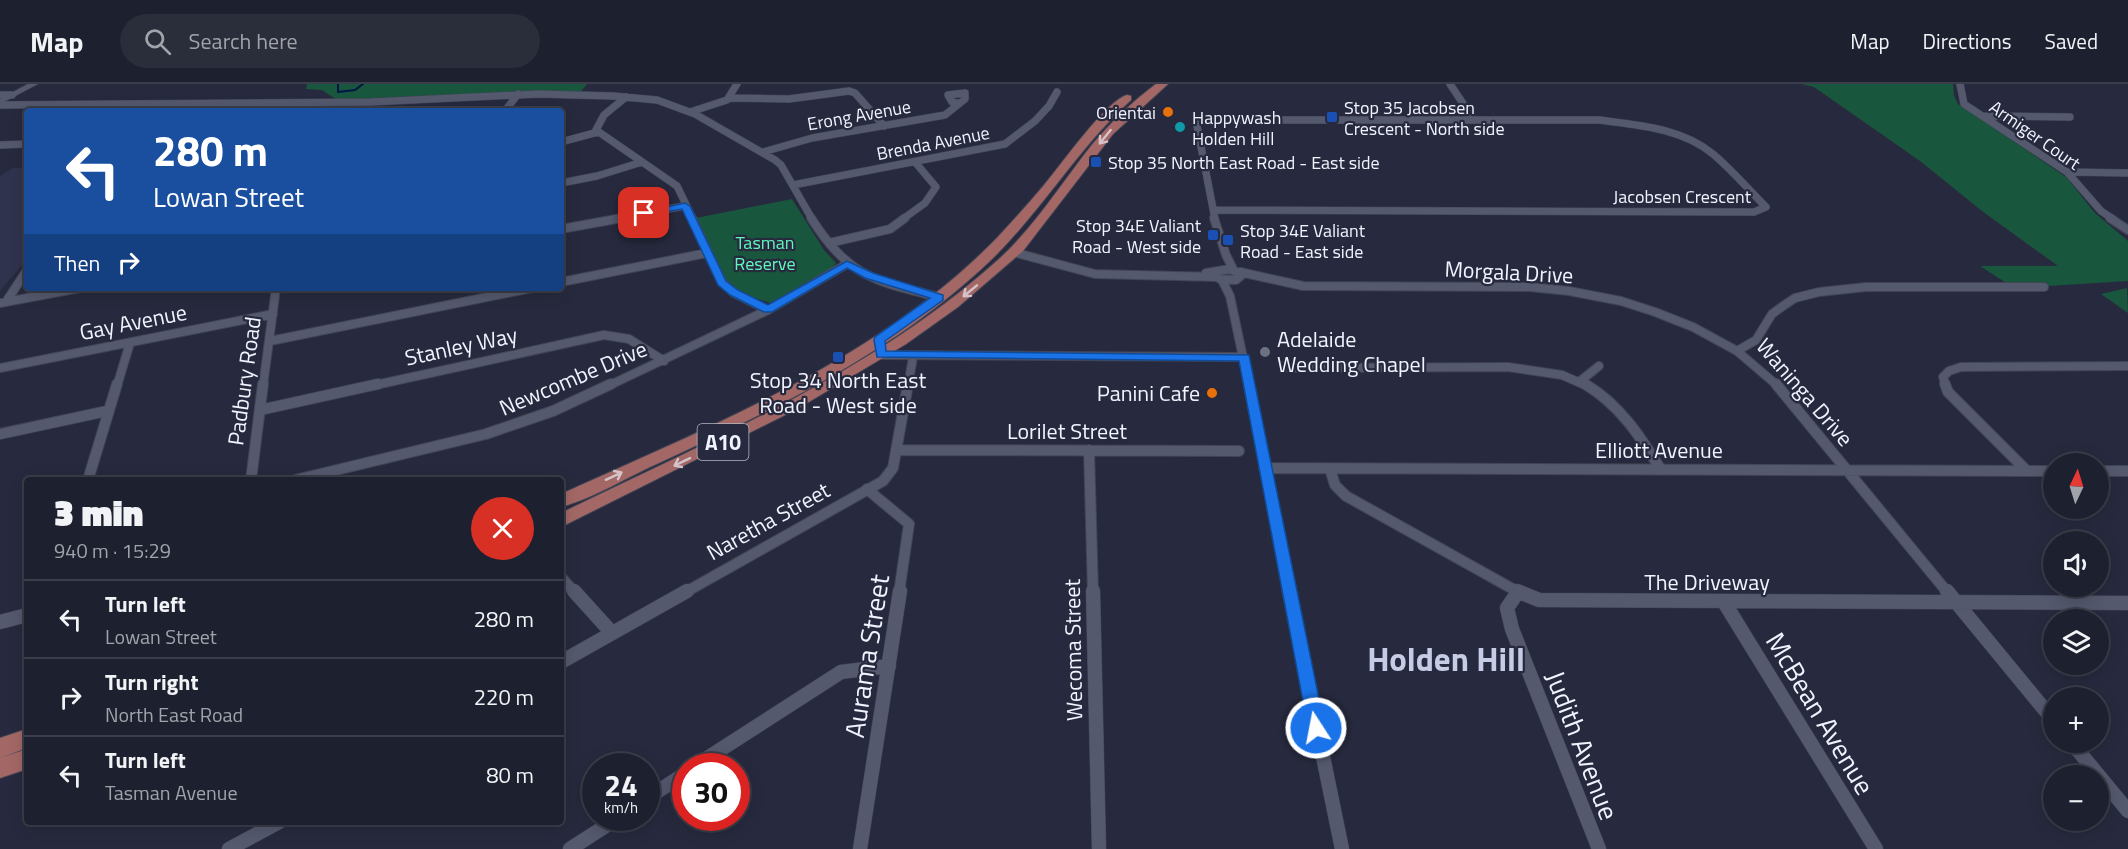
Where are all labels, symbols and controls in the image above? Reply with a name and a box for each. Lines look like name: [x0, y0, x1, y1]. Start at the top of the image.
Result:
search box: [120, 14, 540, 68]
text: Map: [30, 20, 84, 63]
text: Search here: [189, 24, 298, 58]
icon: search: [141, 25, 174, 58]
text: Map: [1850, 25, 1890, 57]
text: Directions: [1923, 25, 2012, 57]
text: Saved: [2045, 25, 2098, 57]
street label: Erong Avenue: [805, 93, 913, 137]
place label: Stop 35 Jacobsen Crescent - North side: [1344, 94, 1504, 142]
street label: Armiger Court: [1984, 94, 2087, 177]
place label: Orientai: [1096, 99, 1156, 126]
place label: Happywash Holden Hill: [1192, 104, 1281, 152]
marker: Orientai: [1161, 105, 1175, 119]
marker: Stop 35 Jacobsen Crescent - North side: [1325, 110, 1339, 124]
text: 280 m: [153, 118, 268, 182]
street label: Brenda Avenue: [874, 119, 992, 167]
marker: Happywash Holden Hill: [1173, 120, 1187, 134]
one-way arrow: [1099, 129, 1112, 145]
icon: left: [54, 132, 132, 210]
place label: Stop 35 North East Road - East side: [1108, 149, 1380, 176]
marker: Stop 35 North East Road - East side: [1089, 155, 1103, 169]
text: Lowan Street: [153, 176, 304, 217]
street label: Jacobsen Crescent: [1613, 183, 1752, 210]
pin: [618, 187, 669, 238]
icon: arrive: [627, 196, 660, 229]
place label: Stop 34E Valiant Road - West side: [1072, 212, 1202, 260]
place label: Stop 34E Valiant Road - East side: [1240, 217, 1366, 265]
marker: Stop 34E Valiant Road - West side: [1206, 228, 1220, 242]
park label: Tasman Reserve: [734, 229, 796, 277]
marker: Stop 34E Valiant Road - East side: [1221, 233, 1235, 247]
text: Then: [54, 246, 100, 280]
icon: right: [112, 246, 145, 279]
street label: Morgala Drive: [1444, 252, 1574, 292]
one-way arrow: [962, 284, 978, 297]
street label: Gay Avenue: [76, 295, 190, 349]
street label: Padbury Road: [218, 314, 270, 448]
street label: Stanley Way: [401, 317, 521, 375]
place label: Adelaide Wedding Chapel: [1277, 322, 1426, 381]
street label: Waninga Drive: [1748, 330, 1862, 454]
street label: Newcombe Drive: [494, 332, 652, 424]
marker: Adelaide Wedding Chapel: [1258, 345, 1272, 359]
marker: Stop 34 North East Road - West side: [831, 350, 845, 364]
place label: Stop 34 North East Road - West side: [750, 363, 927, 422]
place label: Panini Cafe: [1097, 376, 1200, 410]
marker: Panini Cafe: [1205, 386, 1219, 400]
street label: Lorilet Street: [1007, 414, 1127, 448]
road number: A10: [698, 424, 748, 460]
street label: Elliott Avenue: [1595, 433, 1723, 467]
north arrow: [2043, 453, 2109, 519]
map controls: [2043, 453, 2109, 831]
one-way arrow: [673, 457, 691, 469]
one-way arrow: [604, 470, 622, 482]
street label: Naretha Street: [700, 473, 836, 569]
text: 3 min: [54, 485, 143, 540]
button: close: [471, 497, 534, 560]
button: sound: [2043, 531, 2109, 597]
text: 940 m · 15:29: [54, 535, 171, 566]
street label: The Driveway: [1644, 565, 1770, 599]
street label: Aurama Street: [833, 571, 899, 741]
street label: Wecoma Street: [1055, 578, 1091, 721]
text: Turn left: [105, 587, 186, 621]
text: 280 m: [474, 602, 534, 636]
icon: left: [54, 603, 87, 636]
button: layers: [2043, 609, 2109, 675]
text: Lowan Street: [105, 621, 217, 652]
street label: McBean Avenue: [1756, 624, 1886, 802]
district label: Holden Hill: [1367, 634, 1525, 684]
street label: Judith Avenue: [1536, 664, 1630, 826]
text: Turn right: [105, 665, 199, 699]
text: 220 m: [474, 680, 534, 714]
icon: right: [54, 681, 87, 714]
button: +: [2043, 687, 2109, 753]
position arrow: [1284, 696, 1348, 760]
text: North East Road: [105, 699, 243, 730]
text: Turn left: [105, 743, 186, 777]
speed limit sign: 30: [672, 753, 750, 831]
text: 80 m: [486, 758, 534, 792]
icon: left: [54, 759, 87, 792]
text: 24: [604, 762, 638, 808]
button: −: [2043, 765, 2109, 831]
text: Tasman Avenue: [105, 777, 238, 808]
text: km/h: [604, 796, 638, 819]

